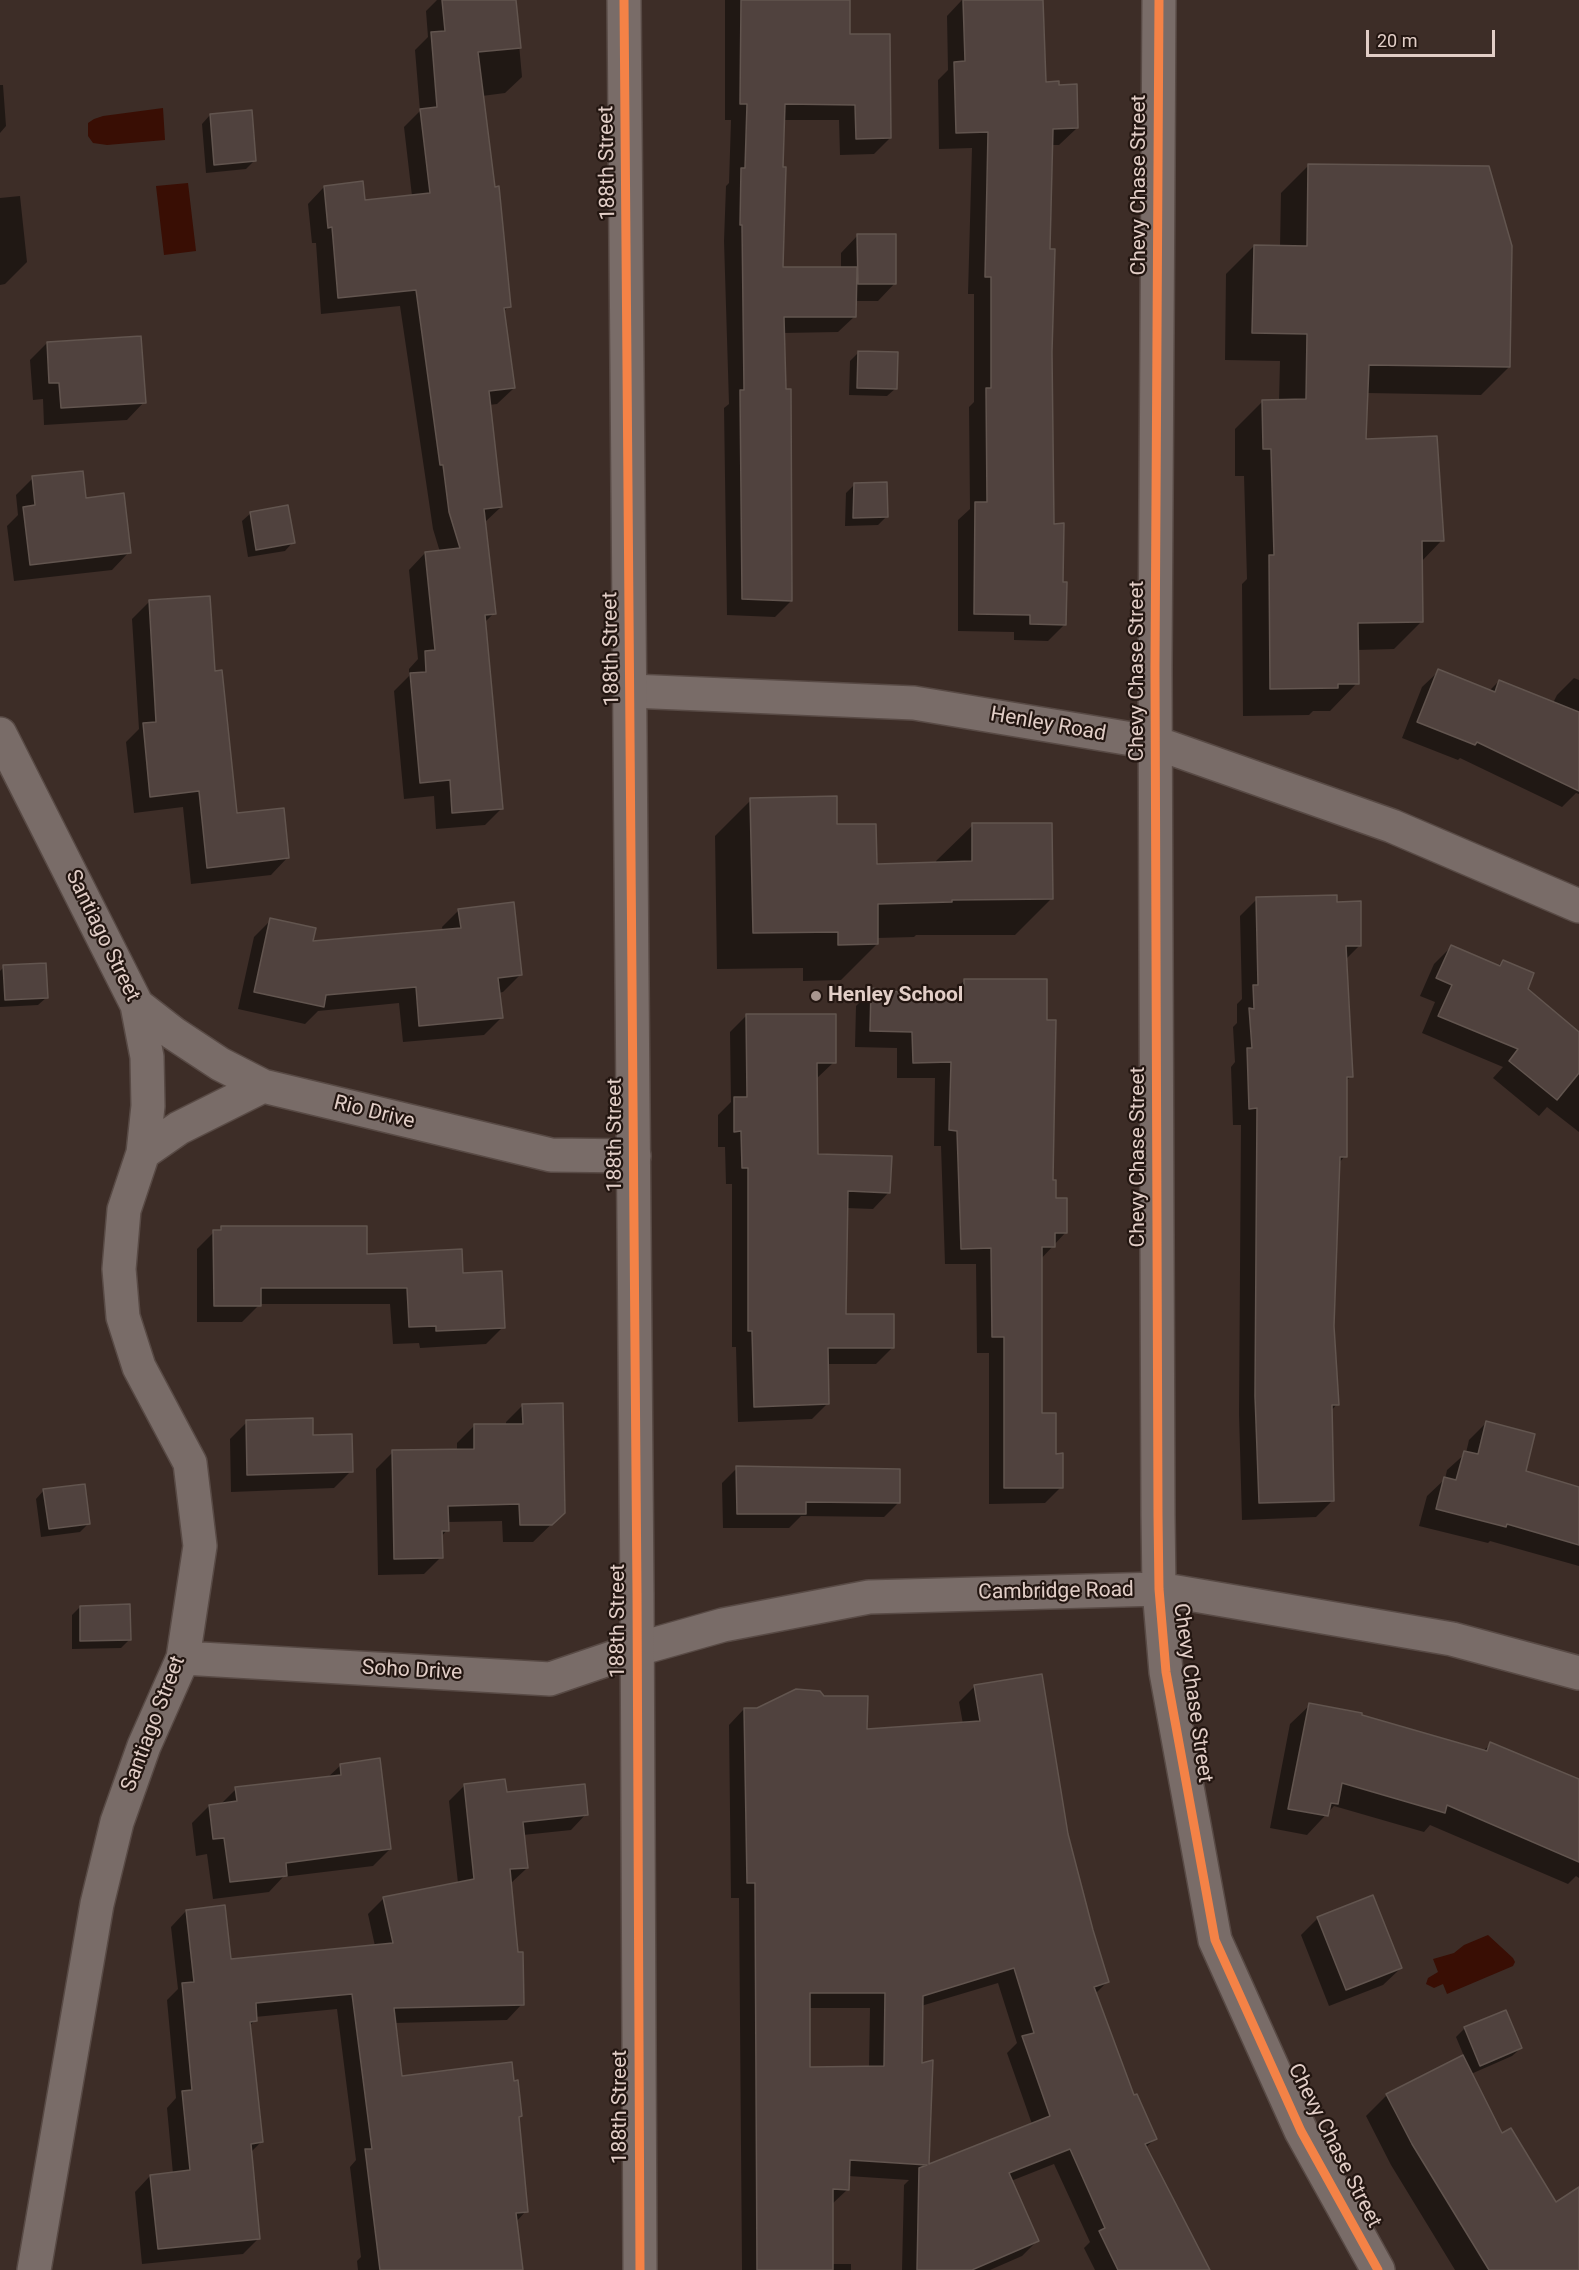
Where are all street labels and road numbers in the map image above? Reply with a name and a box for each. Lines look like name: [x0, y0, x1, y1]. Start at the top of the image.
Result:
street label: Chevy Chase Street: [1127, 95, 1153, 275]
street label: 188th Street: [594, 106, 622, 220]
street label: Chevy Chase Street: [1125, 581, 1151, 761]
street label: 188th Street: [598, 592, 626, 706]
street label: Henley Road: [988, 702, 1108, 748]
street label: Santiago Street: [59, 866, 145, 1006]
street label: Chevy Chase Street: [1126, 1067, 1152, 1247]
street label: 188th Street: [603, 1078, 629, 1192]
street label: Rio Drive: [331, 1091, 417, 1135]
street label: 188th Street: [606, 1564, 632, 1678]
street label: Cambridge Road: [978, 1578, 1134, 1606]
street label: Chevy Chase Street: [1167, 1602, 1217, 1784]
street label: Santiago Street: [117, 1653, 191, 1795]
street label: Soho Drive: [361, 1656, 463, 1686]
street label: 188th Street: [608, 2050, 634, 2164]
street label: Chevy Chase Street: [1282, 2060, 1386, 2232]

